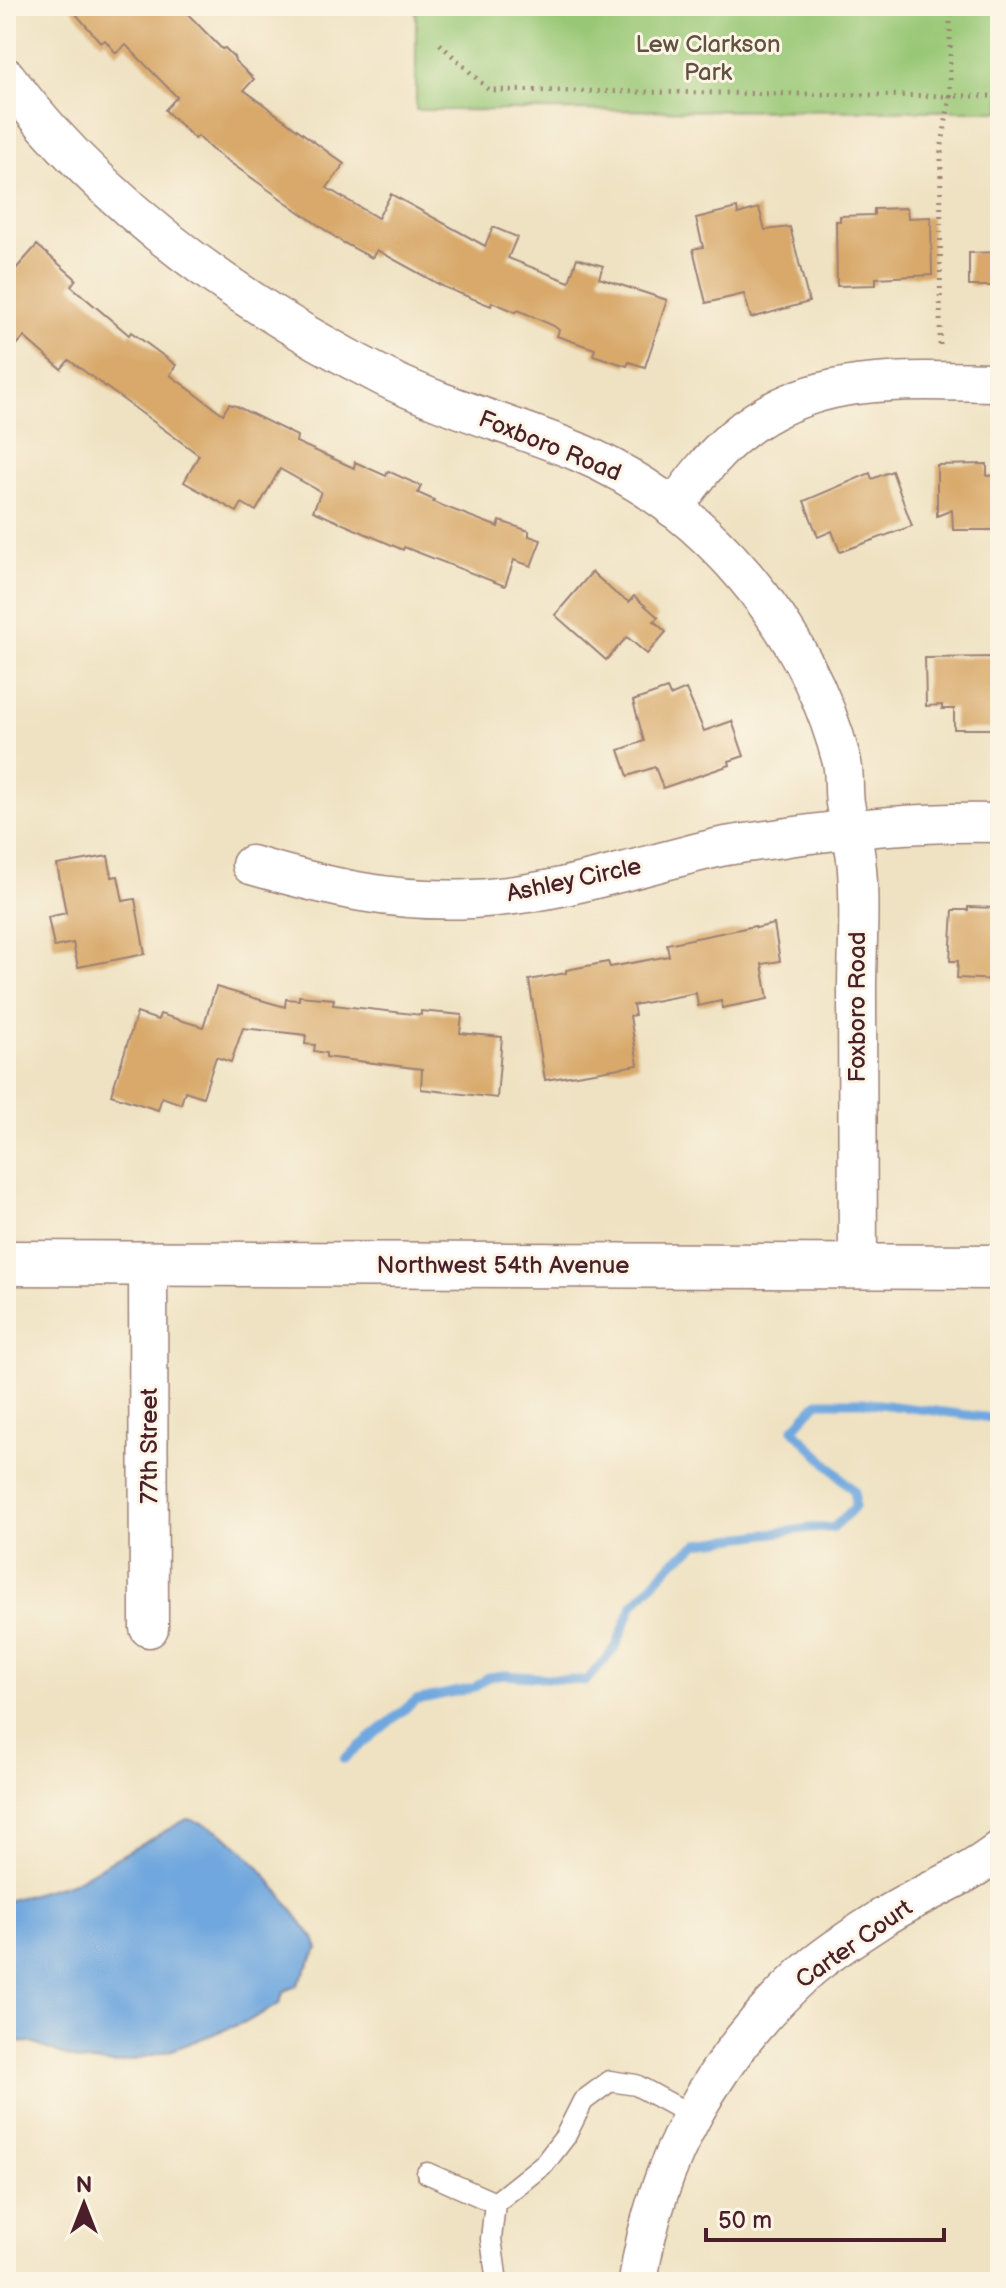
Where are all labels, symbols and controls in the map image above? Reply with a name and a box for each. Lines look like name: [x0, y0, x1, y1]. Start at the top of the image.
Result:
park label: Lew Clarkson Park: [635, 30, 781, 87]
street label: Foxboro Road: [474, 404, 626, 488]
street label: Ashley Circle: [504, 852, 644, 908]
street label: Foxboro Road: [843, 931, 872, 1083]
street label: Northwest 54th Avenue: [376, 1251, 630, 1280]
street label: 77th Street: [135, 1387, 164, 1504]
street label: Carter Court: [790, 1893, 918, 1995]
north arrow: [44, 2164, 124, 2244]
text: N: [76, 2172, 92, 2199]
scale bar: [706, 2192, 944, 2242]
text: 50 m: [718, 2206, 772, 2235]

